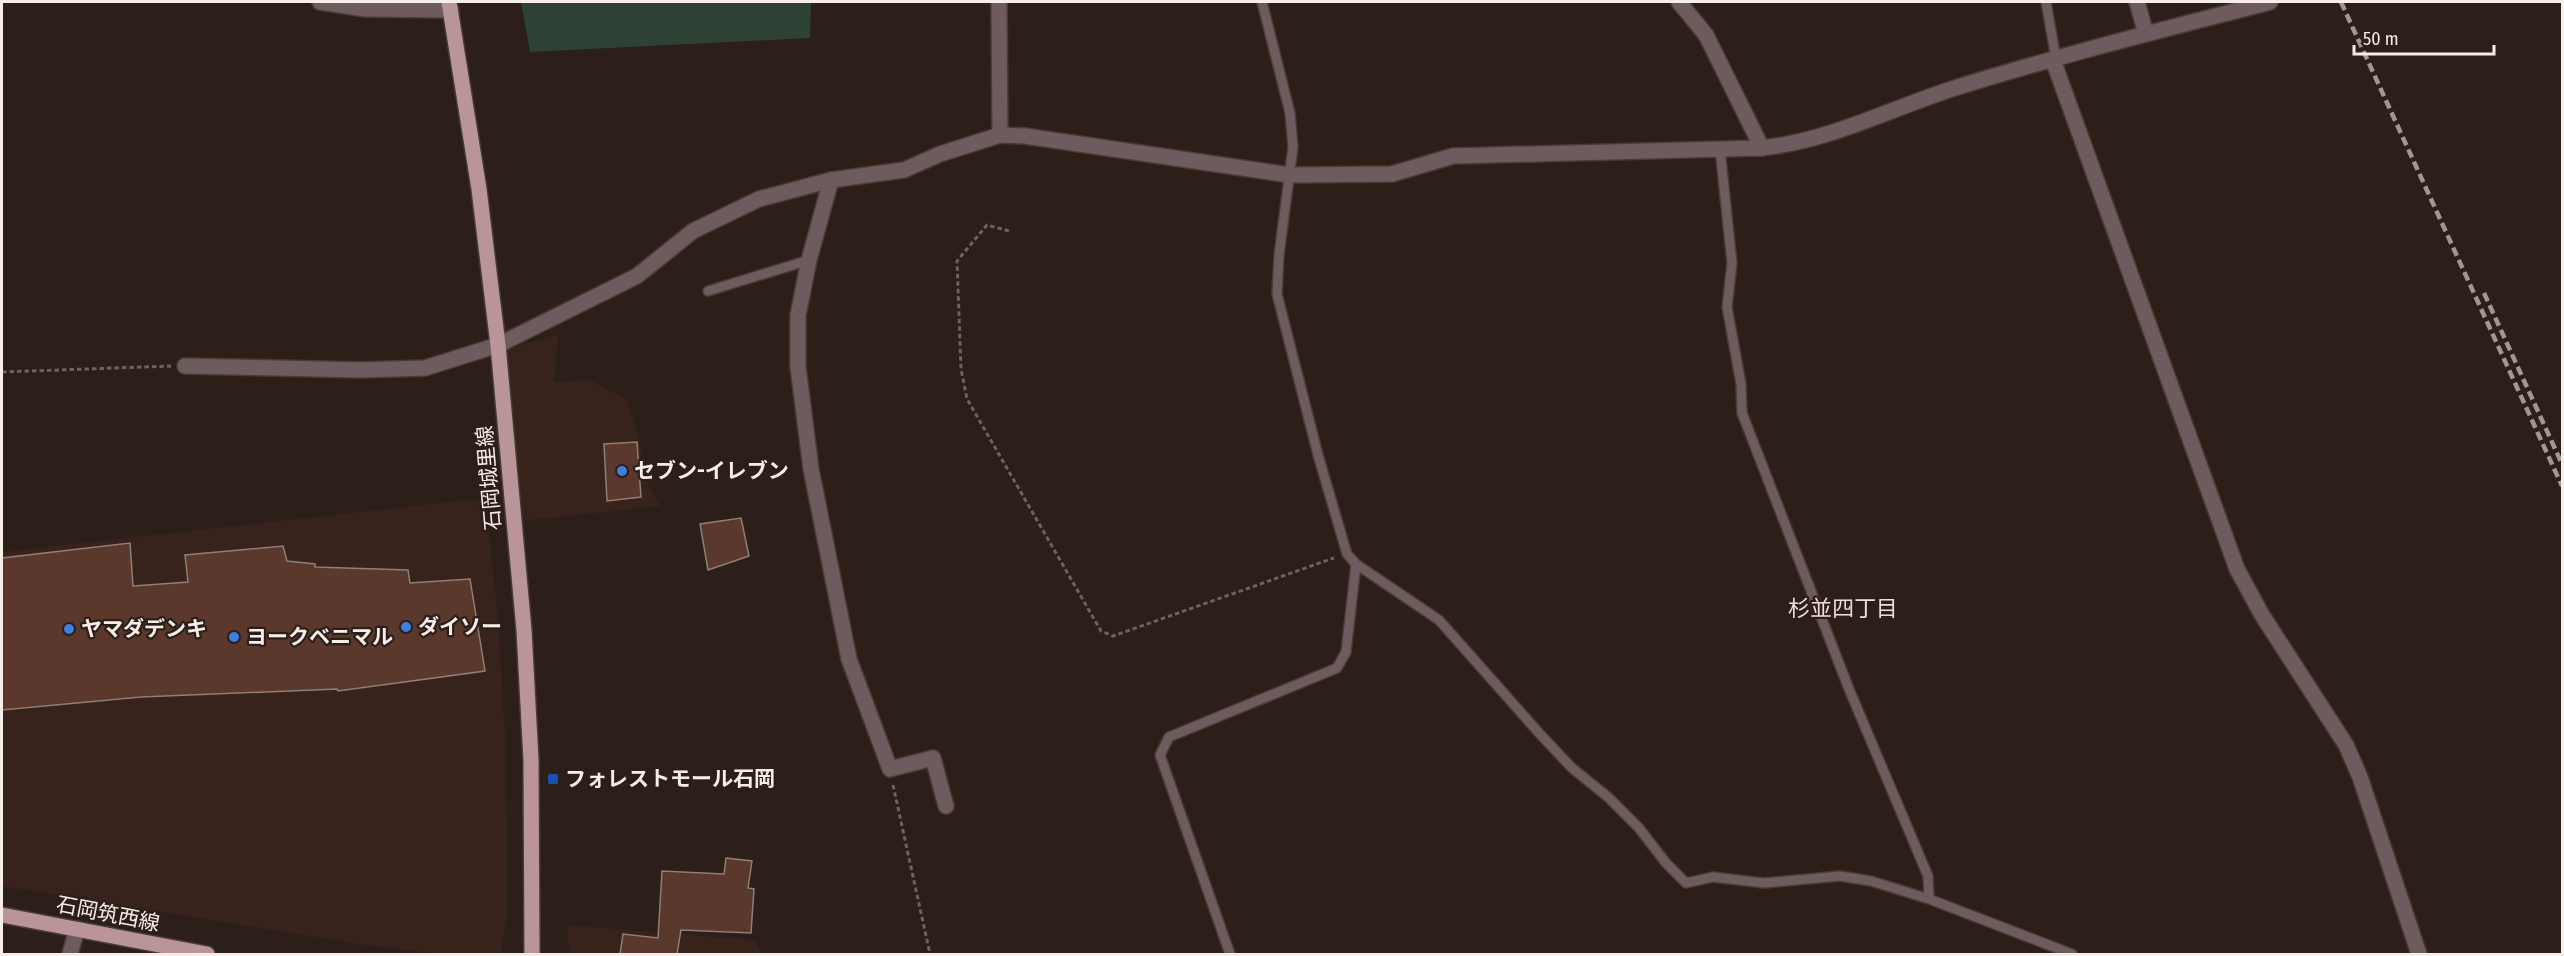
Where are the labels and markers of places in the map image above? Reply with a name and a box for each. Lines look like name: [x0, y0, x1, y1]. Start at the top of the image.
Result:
place label: セブン-イレブン: [634, 458, 789, 484]
marker: セブン-イレブン: [615, 464, 629, 478]
place label: ダイソー: [418, 614, 502, 640]
place label: ヤマダデンキ: [81, 616, 207, 642]
marker: ダイソー: [399, 620, 413, 634]
marker: ヤマダデンキ: [62, 622, 76, 636]
place label: ヨークベニマル: [246, 624, 393, 650]
marker: ヨークベニマル: [227, 630, 241, 644]
place label: フォレストモール石岡: [565, 766, 775, 792]
marker: フォレストモール石岡: [546, 772, 560, 786]

